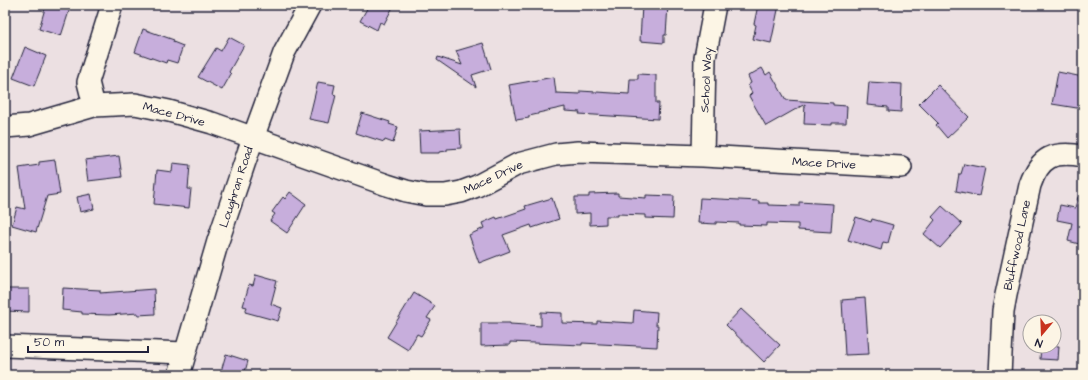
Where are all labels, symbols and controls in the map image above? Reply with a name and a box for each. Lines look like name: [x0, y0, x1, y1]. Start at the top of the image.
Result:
street label: School Way: [696, 47, 718, 113]
street label: Mace Drive: [141, 98, 207, 131]
street label: Loughran Road: [215, 144, 259, 230]
street label: Mace Drive: [792, 153, 857, 174]
street label: Mace Drive: [461, 156, 526, 199]
street label: Bluffwood Lane: [1000, 198, 1035, 292]
north arrow: [1022, 314, 1062, 354]
scale bar: [28, 328, 148, 354]
text: 50 m: [34, 334, 65, 351]
text: N: [1033, 335, 1045, 351]

